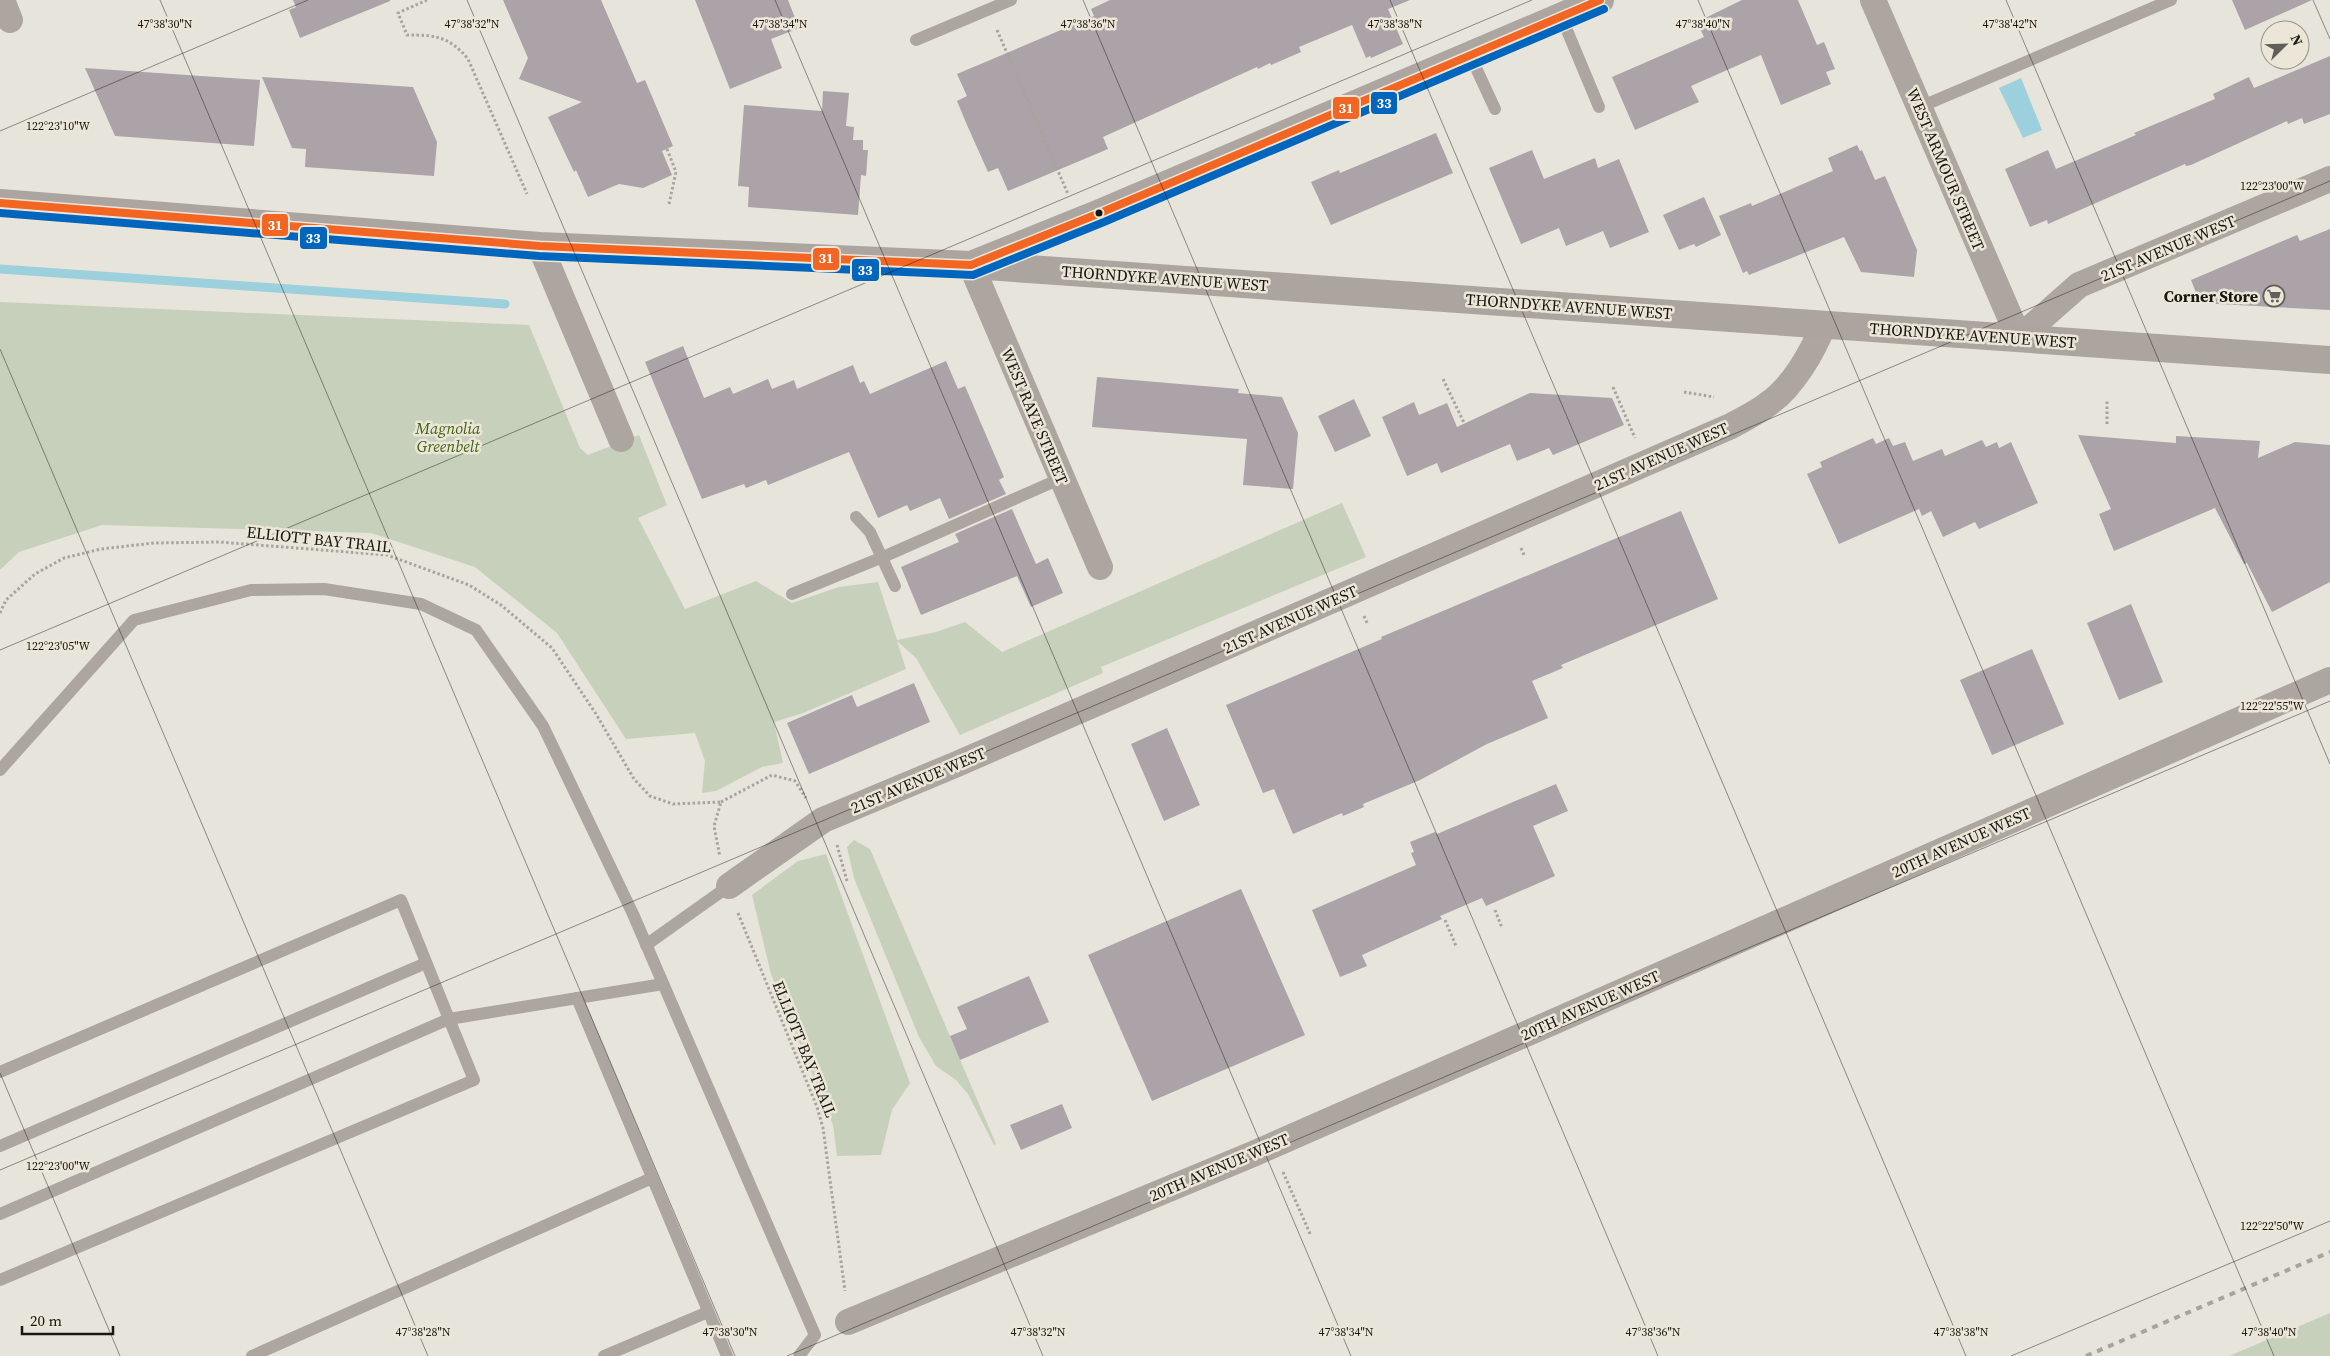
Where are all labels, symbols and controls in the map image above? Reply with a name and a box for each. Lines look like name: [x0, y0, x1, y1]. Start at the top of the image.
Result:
text: 47°38'30"N: [137, 16, 193, 32]
text: 47°38'32"N: [444, 16, 500, 32]
text: 47°38'34"N: [752, 16, 808, 32]
text: 47°38'36"N: [1060, 16, 1116, 32]
text: 47°38'38"N: [1367, 16, 1423, 32]
text: 47°38'40"N: [1675, 16, 1731, 32]
text: 47°38'42"N: [1982, 16, 2038, 32]
north arrow: [2260, 20, 2310, 70]
text: N: [2286, 31, 2308, 49]
street label: WEST ARMOUR STREET: [1902, 84, 1990, 254]
line badge: 33: [1370, 91, 1398, 115]
text: 33: [1376, 93, 1392, 113]
line badge: 31: [1332, 96, 1360, 120]
text: 31: [1338, 98, 1354, 118]
text: 122°23'10"W: [26, 118, 90, 134]
text: 122°23'00"W: [2240, 178, 2304, 194]
unlabelled marker: [1094, 208, 1104, 218]
street label: 21ST AVENUE WEST: [2097, 209, 2239, 286]
line badge: 31: [261, 213, 289, 237]
text: 31: [267, 215, 283, 235]
line badge: 33: [299, 226, 328, 250]
text: 33: [305, 228, 321, 248]
line badge: 31: [812, 247, 840, 271]
text: 31: [818, 248, 834, 268]
line badge: 33: [851, 258, 880, 282]
text: 33: [857, 260, 873, 280]
street label: THORNDYKE AVENUE WEST: [1061, 260, 1269, 296]
supermarket icon: Corner Store: [2262, 284, 2286, 308]
place label: Corner Store: [2164, 285, 2258, 307]
street label: THORNDYKE AVENUE WEST: [1465, 288, 1673, 324]
street label: THORNDYKE AVENUE WEST: [1869, 317, 2077, 353]
street label: WEST RAYE STREET: [996, 344, 1074, 488]
street label: 21ST AVENUE WEST: [1590, 416, 1732, 496]
park label: Magnolia Greenbelt: [415, 417, 481, 457]
street label: ELLIOTT BAY TRAIL: [245, 520, 393, 558]
street label: 21ST AVENUE WEST: [1219, 579, 1361, 659]
text: 122°23'05"W: [26, 638, 90, 654]
text: 122°22'55"W: [2240, 698, 2304, 714]
street label: 21ST AVENUE WEST: [847, 741, 989, 818]
street label: 20TH AVENUE WEST: [1888, 801, 2034, 882]
street label: 20TH AVENUE WEST: [1517, 964, 1663, 1045]
street label: ELLIOTT BAY TRAIL: [768, 977, 842, 1121]
street label: 20TH AVENUE WEST: [1146, 1127, 1293, 1206]
text: 122°23'00"W: [26, 1158, 90, 1174]
text: 122°22'50"W: [2240, 1218, 2304, 1234]
scale bar: [22, 1304, 114, 1336]
text: 20 m: [30, 1310, 62, 1331]
text: 47°38'28"N: [395, 1324, 451, 1340]
text: 47°38'30"N: [702, 1324, 758, 1340]
text: 47°38'32"N: [1010, 1324, 1066, 1340]
text: 47°38'34"N: [1318, 1324, 1374, 1340]
text: 47°38'36"N: [1625, 1324, 1681, 1340]
text: 47°38'38"N: [1933, 1324, 1989, 1340]
text: 47°38'40"N: [2241, 1324, 2297, 1340]

